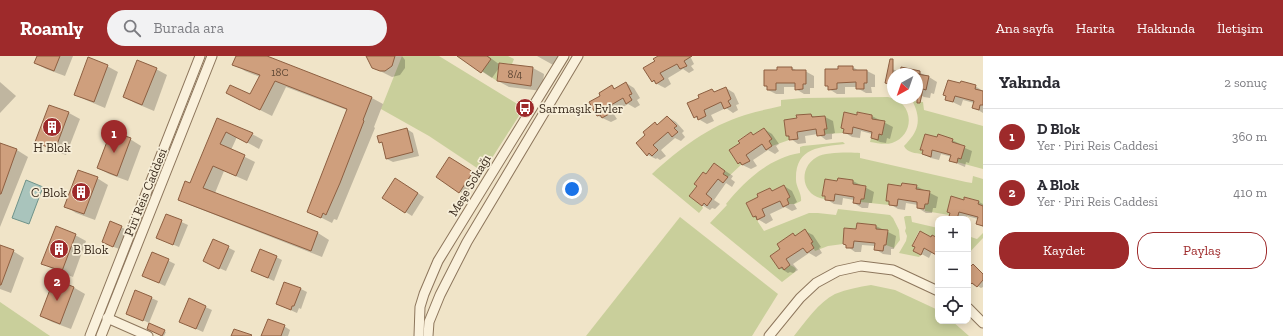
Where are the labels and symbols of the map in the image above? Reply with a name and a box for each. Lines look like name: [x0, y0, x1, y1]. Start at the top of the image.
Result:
house number: 18C: [271, 66, 289, 79]
house number: 8/4: [507, 68, 523, 81]
north arrow: [887, 68, 923, 104]
bus stop icon: Sarmaşık Evler: [514, 97, 536, 119]
place label: Sarmaşık Evler: [539, 101, 623, 116]
building icon: H Blok: [41, 116, 63, 138]
pin: 1: [101, 120, 127, 153]
place label: H Blok: [33, 140, 71, 155]
street label: Piri Reis Caddesi: [121, 146, 170, 238]
street label: Meşe Sokağı: [445, 151, 494, 219]
your location: [562, 179, 582, 199]
building icon: C Blok: [70, 181, 92, 203]
place label: C Blok: [31, 185, 67, 200]
building icon: B Blok: [48, 238, 70, 260]
place label: B Blok: [73, 242, 109, 257]
pin: 2: [44, 268, 70, 301]

